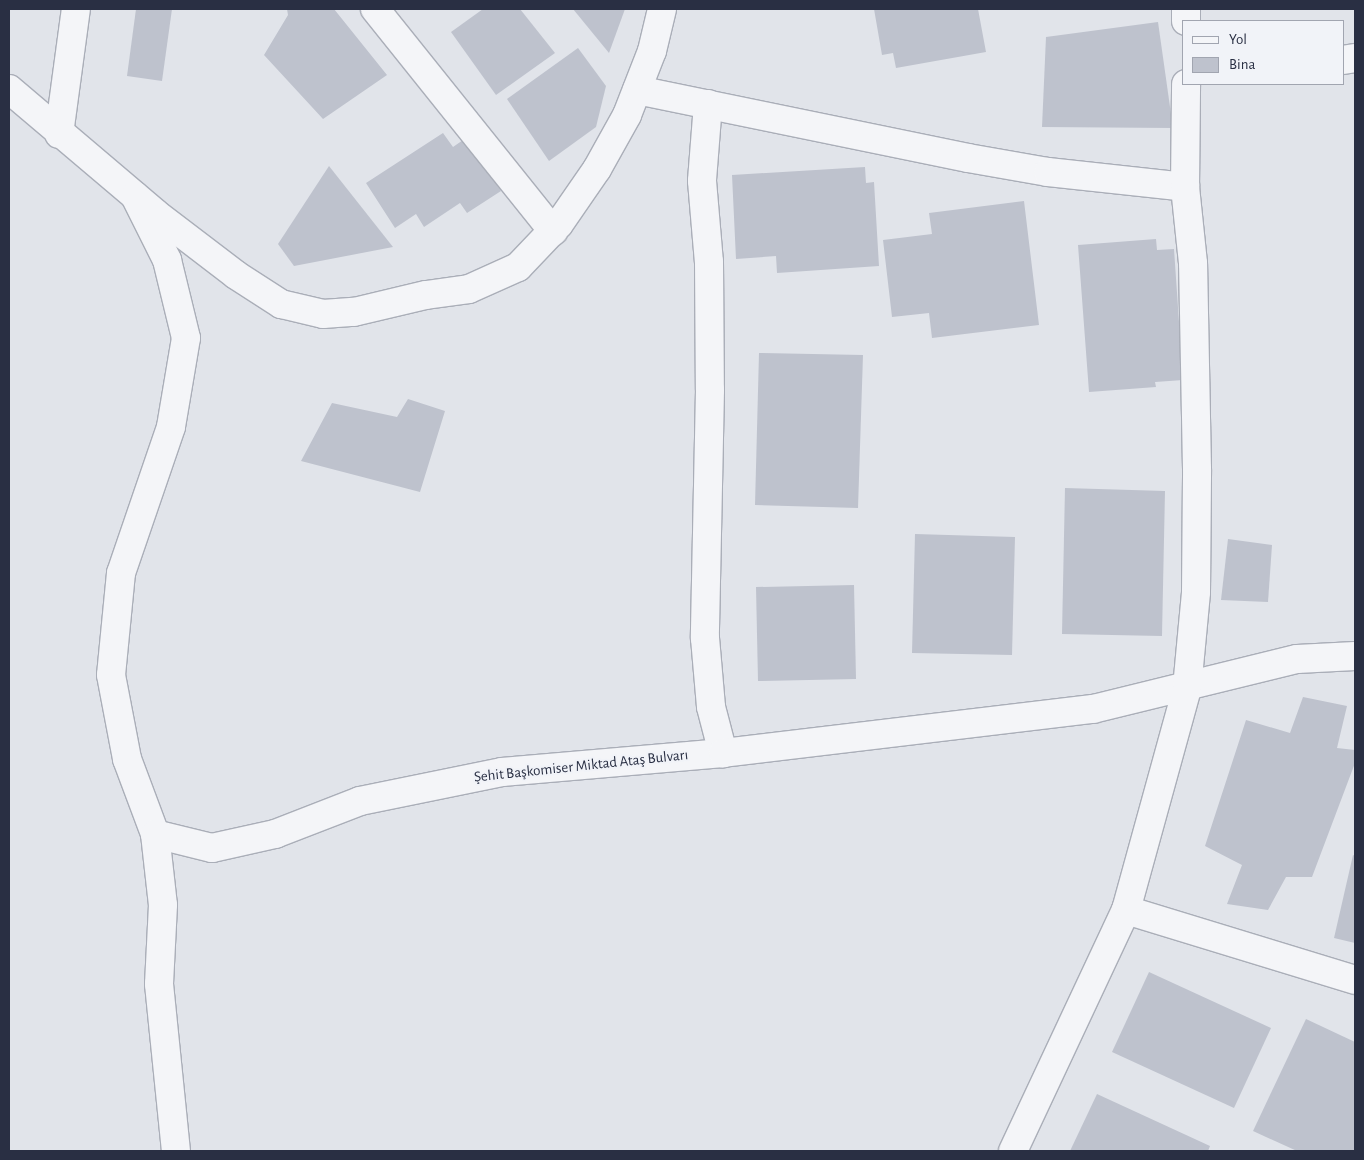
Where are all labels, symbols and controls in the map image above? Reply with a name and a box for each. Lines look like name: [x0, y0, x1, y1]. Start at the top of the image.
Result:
legend: [1182, 20, 1344, 85]
text: Yol: [1229, 32, 1247, 47]
text: Bina: [1229, 57, 1255, 72]
street label: Şehit Başkomiser Miktad Ataş Bulvarı: [473, 746, 689, 786]

